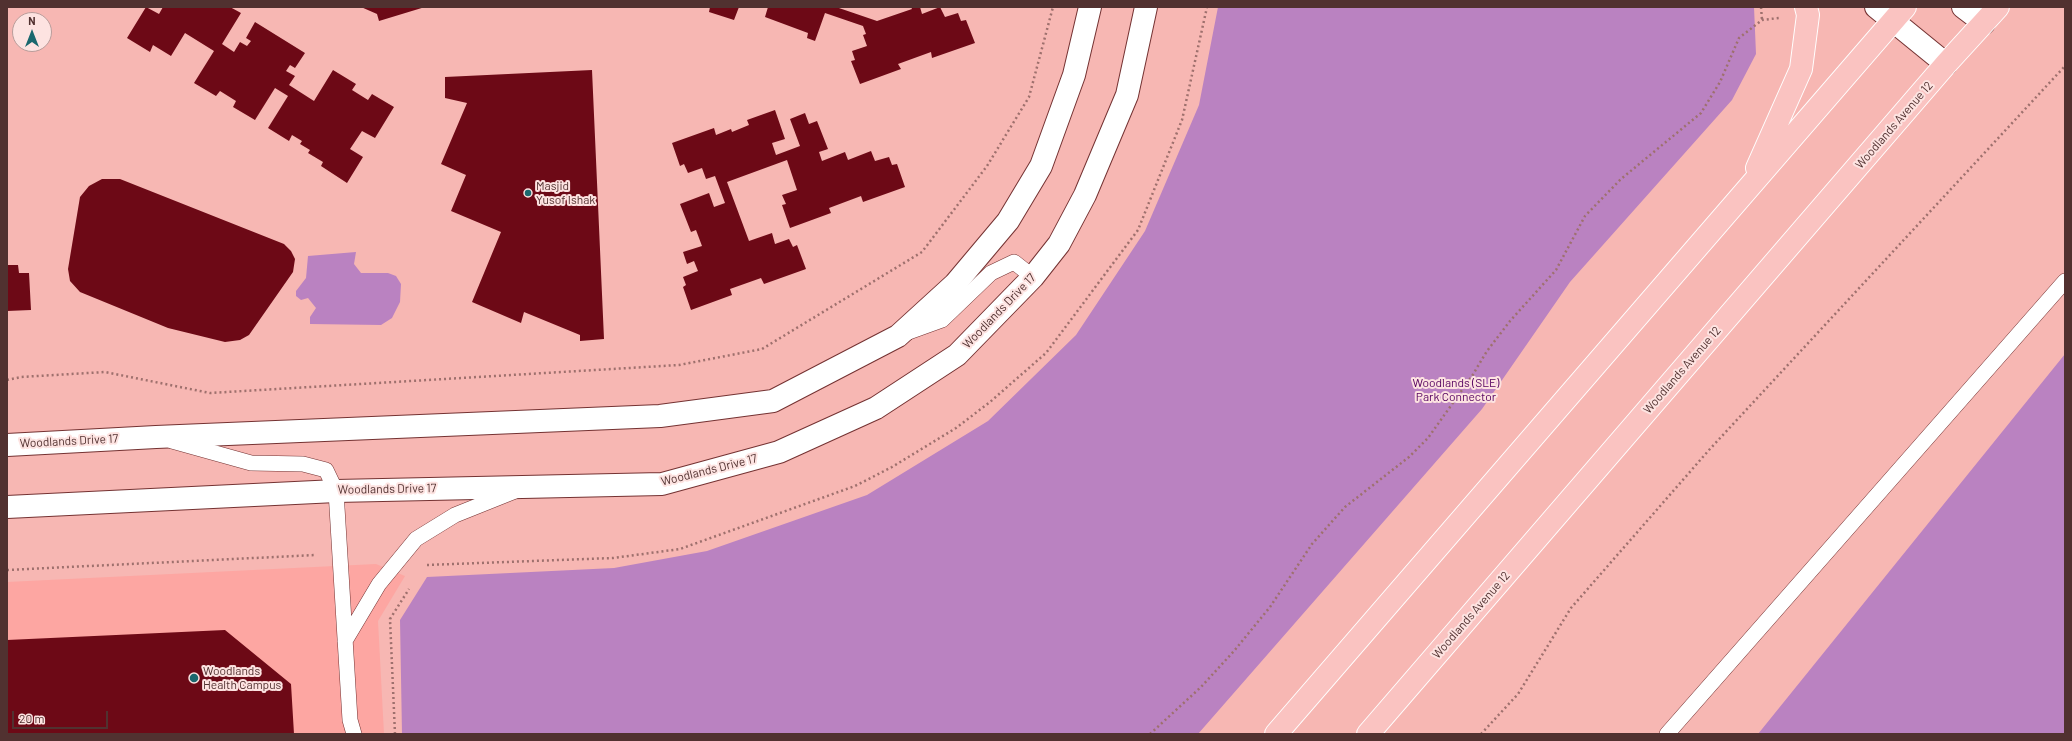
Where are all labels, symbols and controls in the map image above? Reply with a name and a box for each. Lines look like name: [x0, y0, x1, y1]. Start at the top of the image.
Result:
north arrow: [12, 12, 52, 52]
text: N: [28, 14, 36, 27]
street label: Woodlands Avenue 12: [1852, 78, 1936, 172]
place label: Masjid Yusof Ishak: [536, 179, 595, 207]
marker: Masjid Yusof Ishak: [523, 188, 533, 198]
street label: Woodlands Drive 17: [960, 271, 1038, 351]
street label: Woodlands Avenue 12: [1640, 323, 1724, 417]
park label: Woodlands (SLE) Park Connector: [1413, 376, 1499, 404]
street label: Woodlands Drive 17: [19, 431, 119, 451]
street label: Woodlands Drive 17: [659, 451, 759, 489]
street label: Woodlands Drive 17: [338, 481, 436, 497]
street label: Woodlands Avenue 12: [1429, 568, 1513, 662]
place label: Woodlands Health Campus: [203, 664, 281, 692]
marker: Woodlands Health Campus: [188, 672, 200, 684]
scale bar: [14, 703, 110, 729]
text: 20 m: [19, 711, 45, 725]

